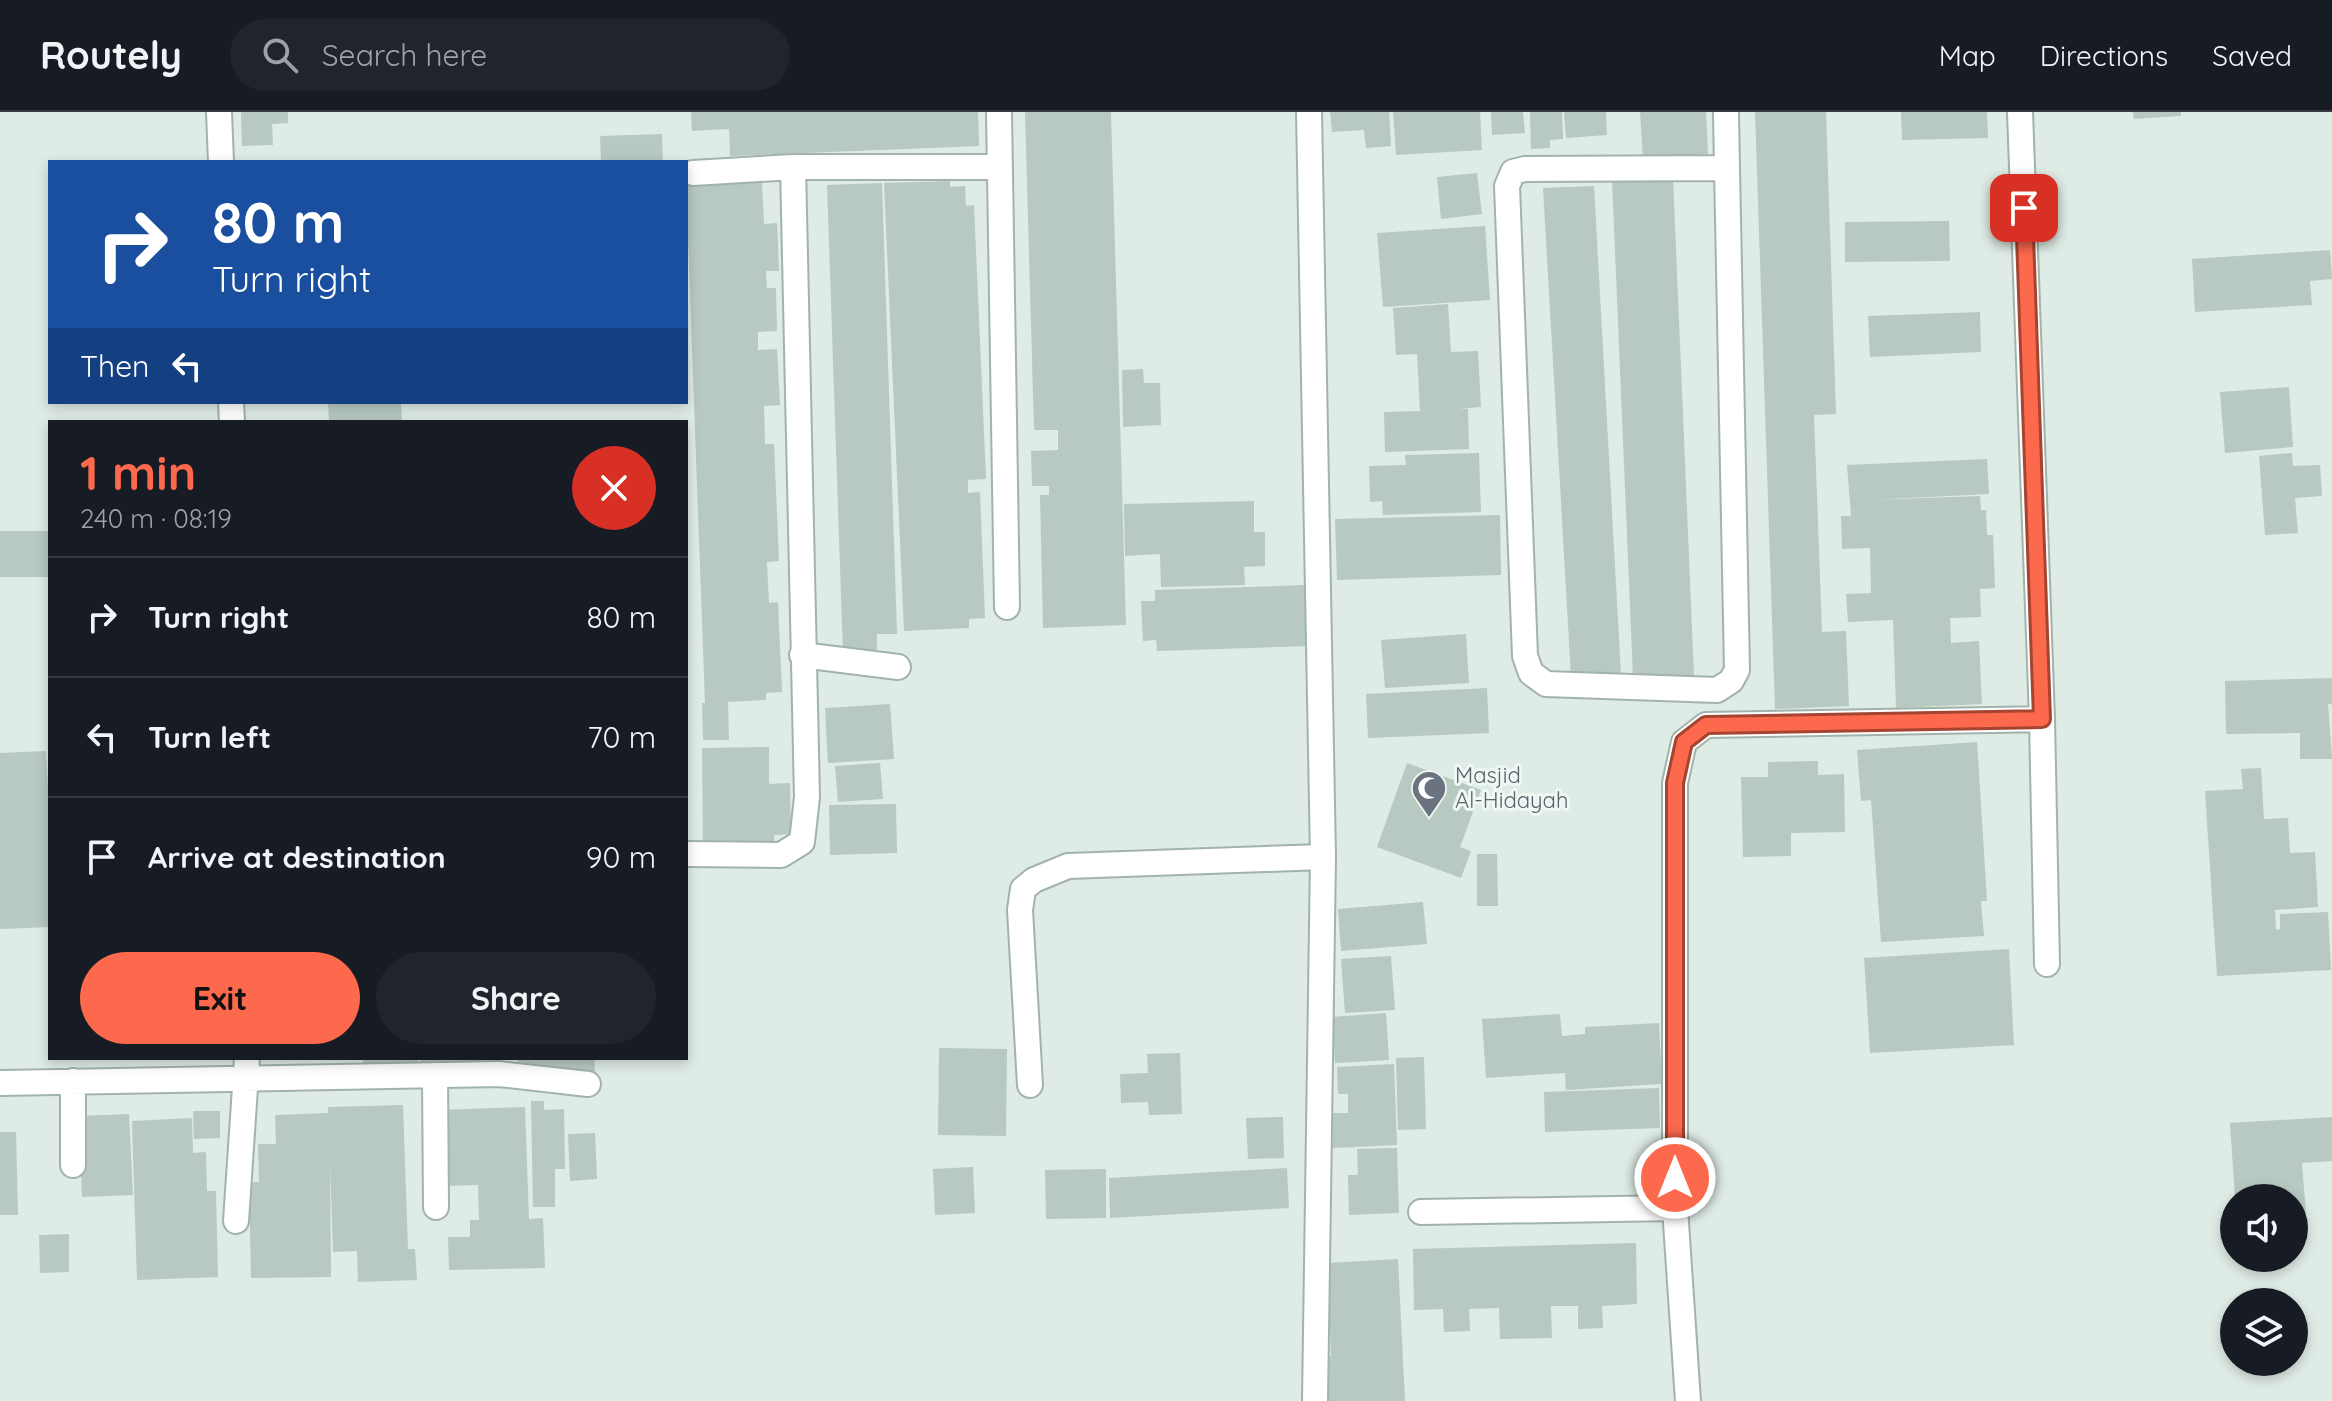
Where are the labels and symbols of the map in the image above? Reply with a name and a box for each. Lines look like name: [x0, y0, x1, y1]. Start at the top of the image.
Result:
pin: [1990, 174, 2058, 242]
place label: Masjid Al-Hidayah: [1455, 761, 1568, 814]
mosque icon: Masjid Al-Hidayah: [1410, 769, 1448, 819]
position arrow: [1633, 1136, 1717, 1220]

